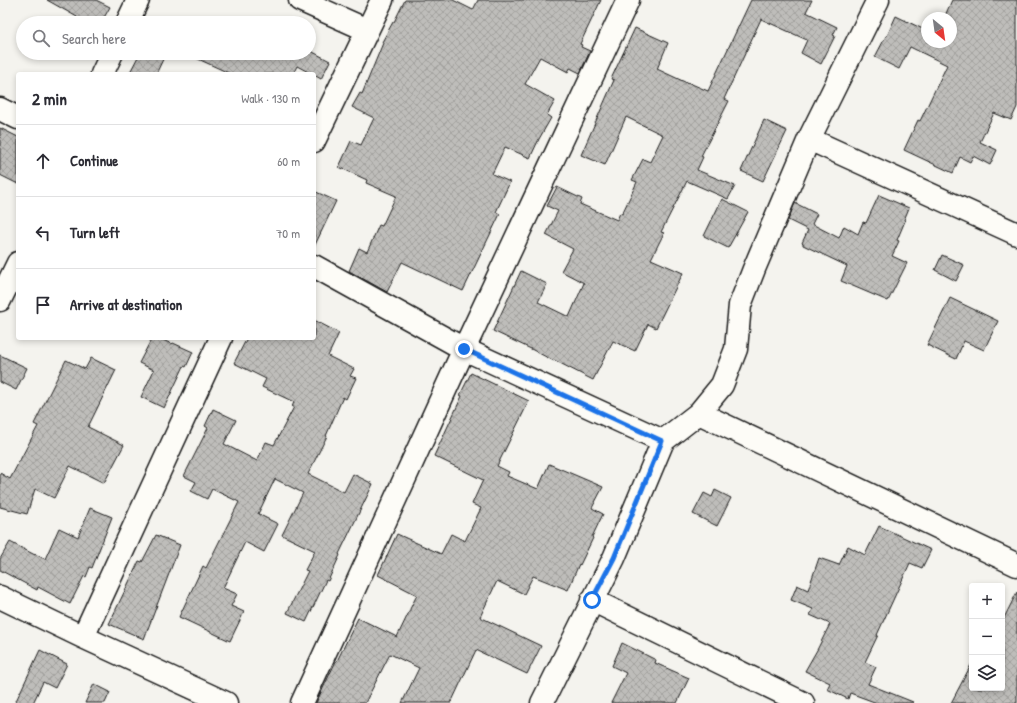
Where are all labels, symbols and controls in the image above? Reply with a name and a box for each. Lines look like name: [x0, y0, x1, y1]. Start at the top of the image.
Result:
north arrow: [921, 12, 957, 48]
search box: [16, 16, 316, 60]
icon: search: [30, 27, 52, 49]
text: Search here: [62, 28, 126, 49]
text: 2 min: [32, 87, 67, 110]
text: Walk · 130 m: [241, 89, 300, 107]
icon: ahead: [32, 150, 54, 172]
text: Continue: [70, 150, 118, 171]
text: 60 m: [277, 152, 300, 170]
icon: left: [32, 222, 54, 244]
text: Turn left: [70, 222, 120, 243]
text: 70 m: [276, 224, 300, 242]
icon: arrive: [32, 294, 54, 316]
text: Arrive at destination: [70, 294, 182, 315]
route end: [455, 340, 473, 358]
map controls: [969, 583, 1005, 691]
button: +: [969, 583, 1005, 619]
route start: [583, 591, 601, 609]
button: −: [969, 619, 1005, 655]
button: layers: [969, 655, 1005, 691]

